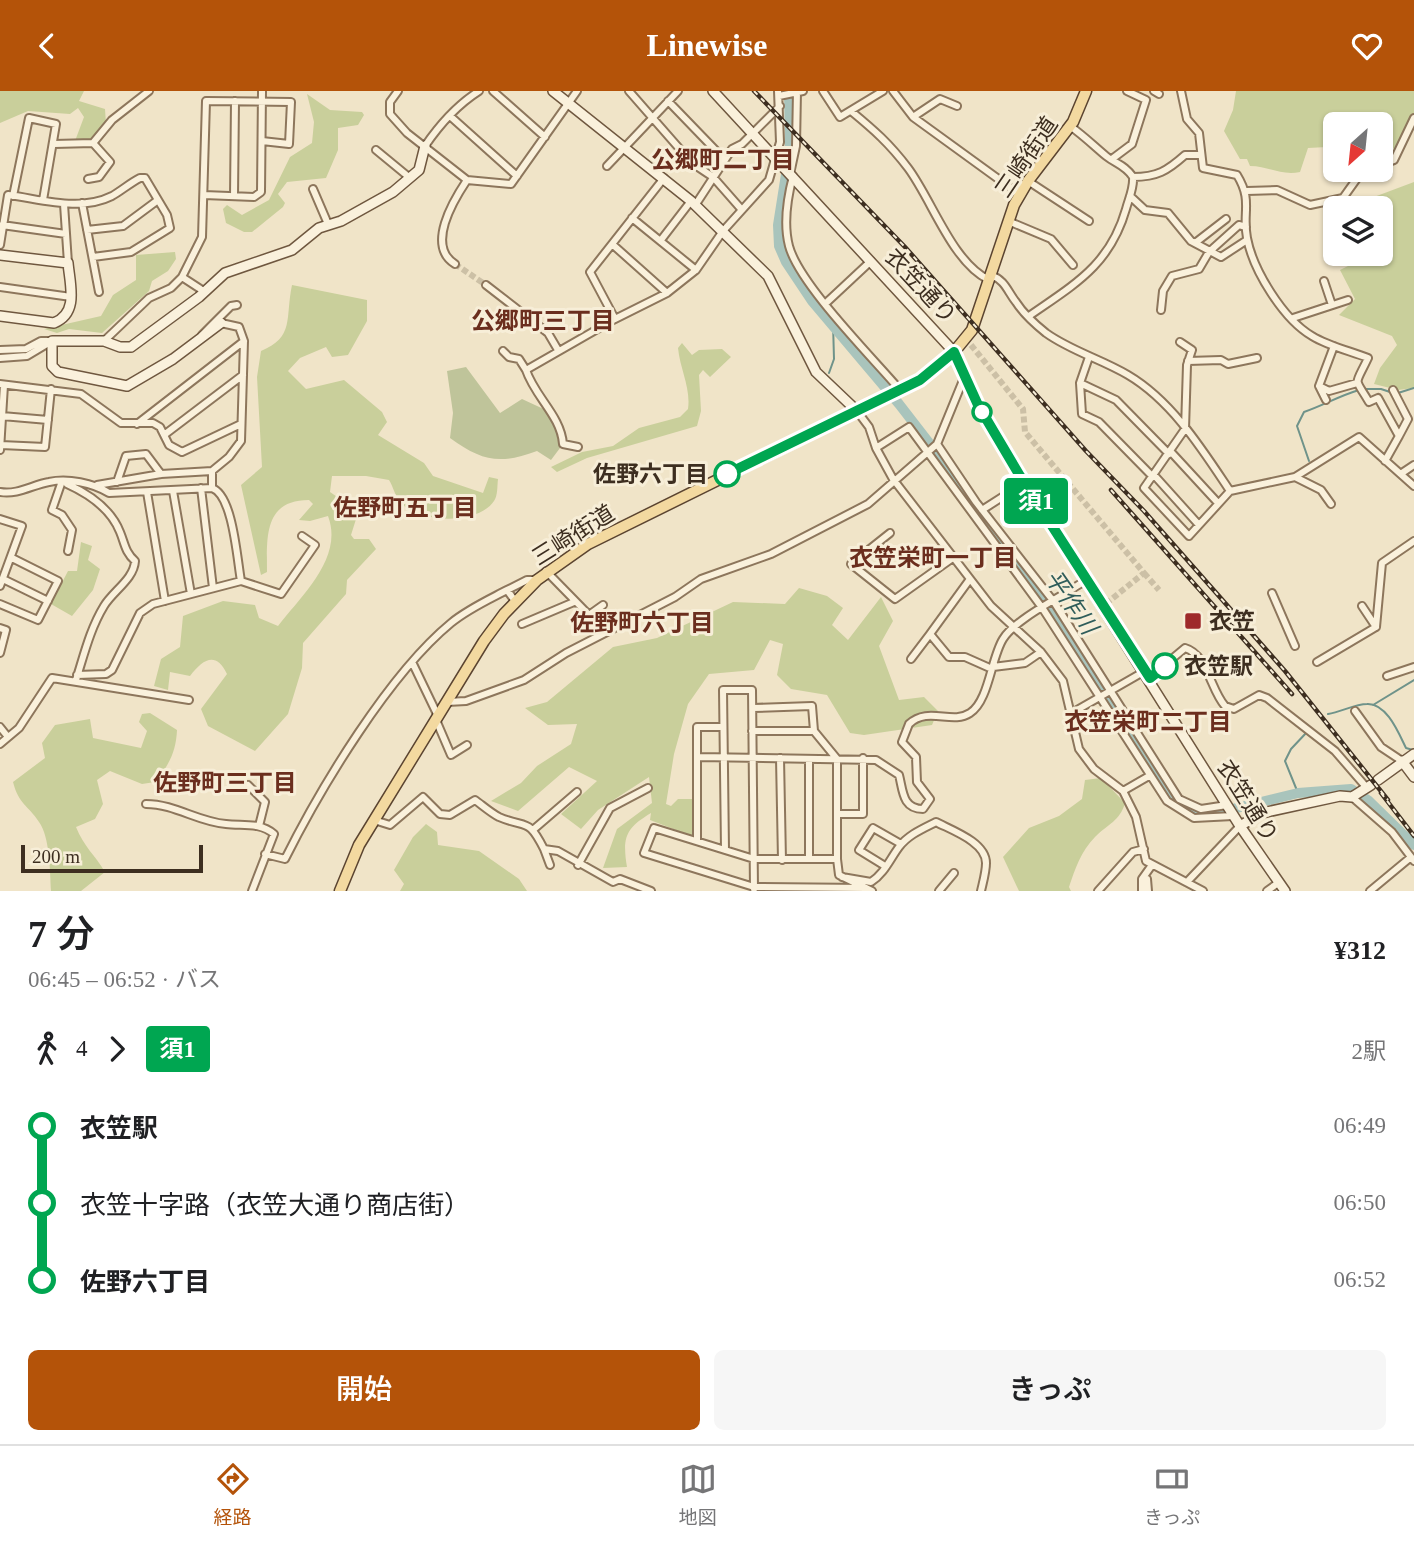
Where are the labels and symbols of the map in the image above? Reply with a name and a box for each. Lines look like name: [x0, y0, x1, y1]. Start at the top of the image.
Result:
street label: 三崎街道: [990, 112, 1063, 202]
north arrow: [1323, 112, 1393, 182]
district label: 公郷町二丁目: [651, 147, 795, 173]
street label: 衣笠通り: [880, 244, 961, 329]
district label: 公郷町三丁目: [471, 308, 615, 334]
unlabelled marker: [972, 402, 992, 422]
marker: 佐野六丁目: [714, 461, 740, 487]
place label: 佐野六丁目: [593, 462, 708, 487]
line badge: 須1: [1004, 478, 1068, 524]
district label: 佐野町五丁目: [333, 495, 477, 521]
street label: 三崎街道: [528, 500, 619, 570]
district label: 衣笠栄町一丁目: [849, 545, 1017, 571]
water label: 平作川: [1040, 565, 1104, 641]
place label: 衣笠: [1209, 609, 1255, 634]
district label: 佐野町六丁目: [570, 610, 714, 636]
marker: 衣笠: [1183, 611, 1203, 631]
marker: 衣笠駅: [1152, 653, 1178, 679]
place label: 衣笠駅: [1184, 654, 1253, 679]
district label: 衣笠栄町二丁目: [1064, 709, 1232, 735]
street label: 衣笠通り: [1213, 756, 1283, 847]
district label: 佐野町三丁目: [153, 770, 297, 796]
scale bar: [21, 842, 203, 874]

